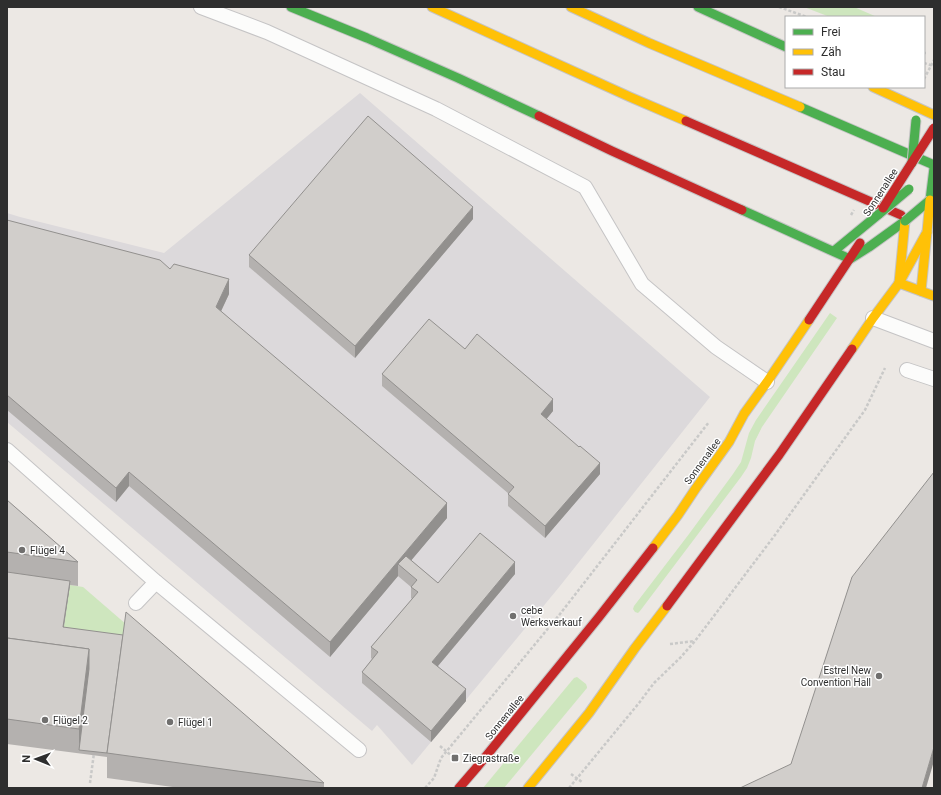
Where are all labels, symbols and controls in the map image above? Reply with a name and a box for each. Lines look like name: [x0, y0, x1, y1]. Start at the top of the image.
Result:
legend: [785, 16, 925, 88]
text: Frei: [821, 25, 841, 39]
text: Zäh: [821, 45, 841, 59]
text: Stau: [821, 65, 845, 79]
street label: Sonnenallee: [861, 166, 900, 218]
street label: Sonnenallee: [682, 436, 723, 487]
marker: Flügel 4: [17, 545, 27, 555]
place label: Flügel 4: [30, 545, 65, 556]
place label: cebe Werksverkauf: [521, 605, 582, 628]
marker: cebe Werksverkauf: [508, 611, 518, 621]
place label: Estrel New Convention Hall: [801, 665, 871, 688]
marker: Estrel New Convention Hall: [874, 671, 884, 681]
street label: Sonnenallee: [483, 693, 526, 742]
marker: Flügel 2: [40, 715, 50, 725]
place label: Flügel 2: [53, 715, 88, 726]
marker: Flügel 1: [165, 717, 175, 727]
place label: Flügel 1: [178, 717, 213, 728]
north arrow: [16, 739, 56, 779]
marker: Ziegrastraße: [450, 753, 460, 763]
place label: Ziegrastraße: [463, 753, 519, 764]
text: N: [20, 755, 33, 763]

